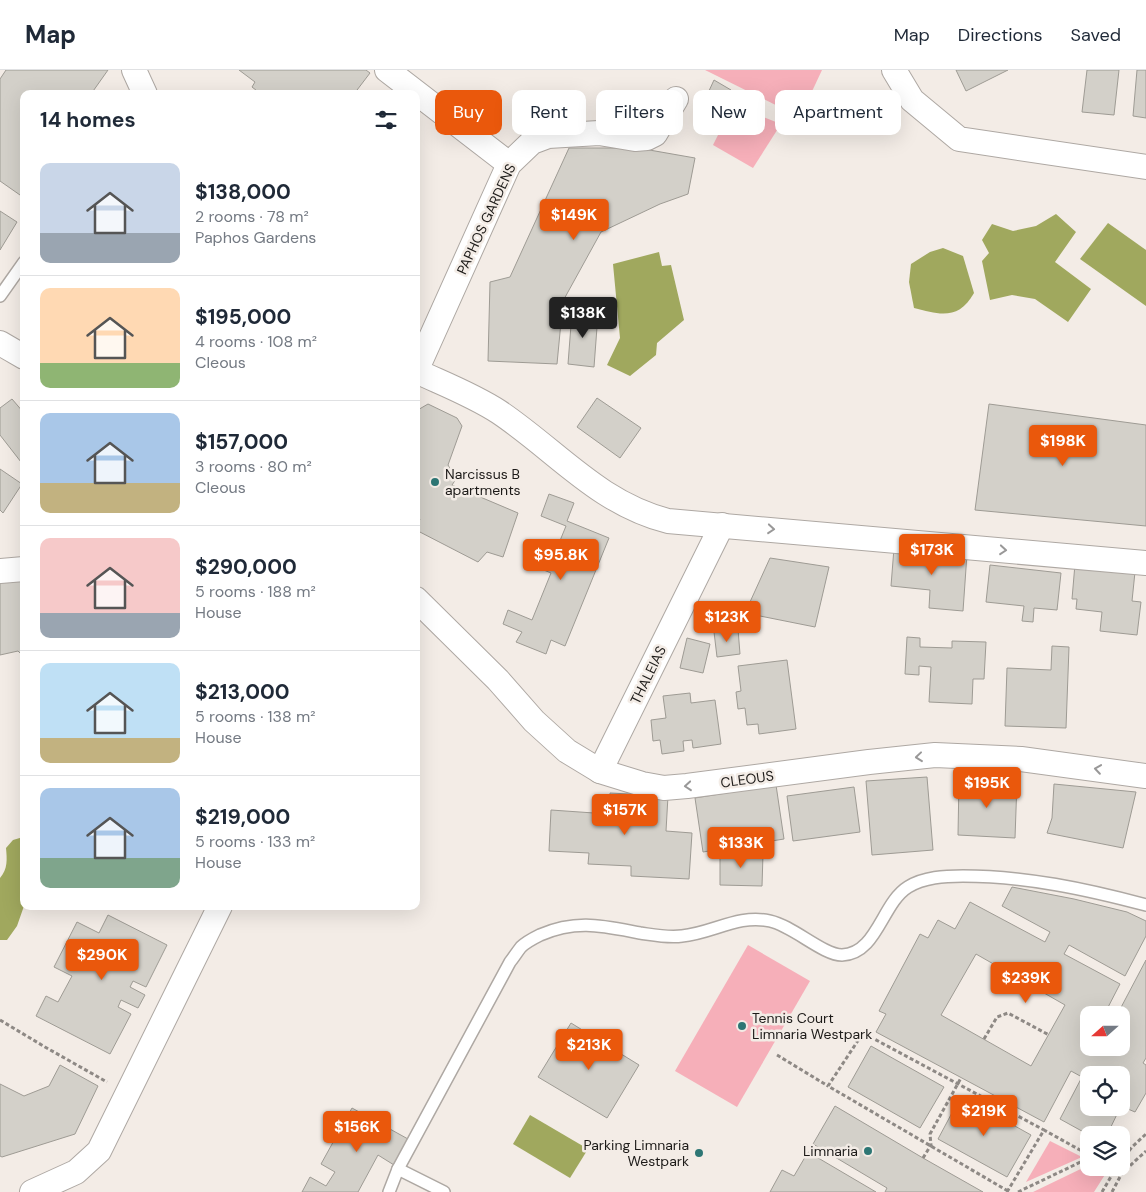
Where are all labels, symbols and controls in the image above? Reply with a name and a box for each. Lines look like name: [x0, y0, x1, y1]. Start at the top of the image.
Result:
text: Map: [25, 19, 76, 50]
text: Map: [894, 23, 930, 47]
text: Directions: [958, 23, 1043, 47]
text: Saved: [1071, 23, 1121, 47]
chip: Buy: [435, 90, 502, 135]
chip: Rent: [512, 90, 586, 135]
chip: Filters: [596, 90, 683, 135]
chip: New: [693, 90, 765, 135]
chip: Apartment: [775, 90, 901, 135]
text: 14 homes: [40, 106, 136, 134]
icon: filters: [372, 106, 400, 134]
street label: PAPHOS GARDENS: [452, 161, 520, 277]
text: $138,000: [195, 178, 291, 206]
icon: home: [80, 183, 140, 243]
pin: $149K: [539, 198, 609, 241]
text: $149K: [551, 204, 597, 225]
text: 2 rooms · 78 m²: [195, 206, 309, 227]
text: Paphos Gardens: [195, 227, 316, 248]
pin: $138K: [548, 296, 618, 339]
text: $138K: [560, 302, 606, 323]
text: $195,000: [195, 303, 291, 331]
icon: home: [80, 308, 140, 368]
text: 4 rooms · 108 m²: [195, 331, 317, 352]
text: Cleous: [195, 352, 246, 373]
pin: $198K: [1028, 424, 1098, 467]
text: $157,000: [195, 428, 288, 456]
text: $198K: [1040, 430, 1086, 451]
icon: home: [80, 433, 140, 493]
text: 3 rooms · 80 m²: [195, 456, 312, 477]
place label: Narcissus B apartments: [445, 465, 521, 499]
marker: Narcissus B apartments: [429, 476, 441, 488]
text: Cleous: [195, 477, 246, 498]
one-way arrow: [767, 523, 775, 534]
pin: $173K: [897, 534, 967, 576]
pin: $95.8K: [520, 538, 602, 581]
text: $173K: [910, 539, 954, 560]
text: $95.8K: [534, 544, 588, 565]
one-way arrow: [999, 544, 1007, 555]
text: $290,000: [195, 553, 297, 581]
icon: home: [80, 558, 140, 618]
text: 5 rooms · 188 m²: [195, 581, 316, 602]
pin: $123K: [692, 600, 762, 643]
text: House: [195, 602, 242, 623]
text: $123K: [705, 606, 749, 627]
street label: THALEIAS: [626, 643, 670, 707]
text: $213,000: [195, 678, 290, 706]
icon: home: [80, 683, 140, 743]
text: 5 rooms · 138 m²: [195, 706, 316, 727]
text: House: [195, 727, 242, 748]
one-way arrow: [914, 751, 922, 762]
one-way arrow: [1093, 764, 1101, 775]
street label: CLEOUS: [719, 766, 775, 792]
pin: $195K: [952, 766, 1022, 809]
text: $195K: [964, 772, 1010, 793]
one-way arrow: [684, 780, 692, 791]
pin: $157K: [590, 794, 660, 836]
text: $157K: [603, 799, 647, 820]
text: $219,000: [195, 803, 290, 831]
icon: home: [80, 808, 140, 868]
pin: $133K: [706, 826, 776, 869]
text: 5 rooms · 133 m²: [195, 831, 315, 852]
text: $133K: [718, 832, 764, 853]
text: House: [195, 852, 242, 873]
pin: $290K: [67, 938, 137, 981]
text: $290K: [77, 944, 127, 965]
pin: $239K: [991, 962, 1061, 1004]
text: $239K: [1002, 967, 1050, 988]
north arrow: [1080, 1006, 1130, 1056]
map controls: [1080, 1006, 1130, 1176]
place label: Tennis Court Limnaria Westpark: [752, 1009, 872, 1043]
marker: Tennis Court Limnaria Westpark: [736, 1020, 748, 1032]
pin: $213K: [554, 1028, 624, 1071]
text: $213K: [567, 1034, 611, 1055]
button: locate: [1080, 1066, 1130, 1116]
pin: $219K: [949, 1094, 1019, 1137]
text: $219K: [961, 1100, 1007, 1121]
pin: $156K: [322, 1110, 392, 1153]
text: $156K: [334, 1116, 380, 1137]
button: layers: [1080, 1126, 1130, 1176]
place label: Parking Limnaria Westpark: [583, 1136, 689, 1170]
place label: Limnaria: [803, 1142, 858, 1160]
marker: Limnaria: [862, 1145, 874, 1157]
marker: Parking Limnaria Westpark: [693, 1147, 705, 1159]

